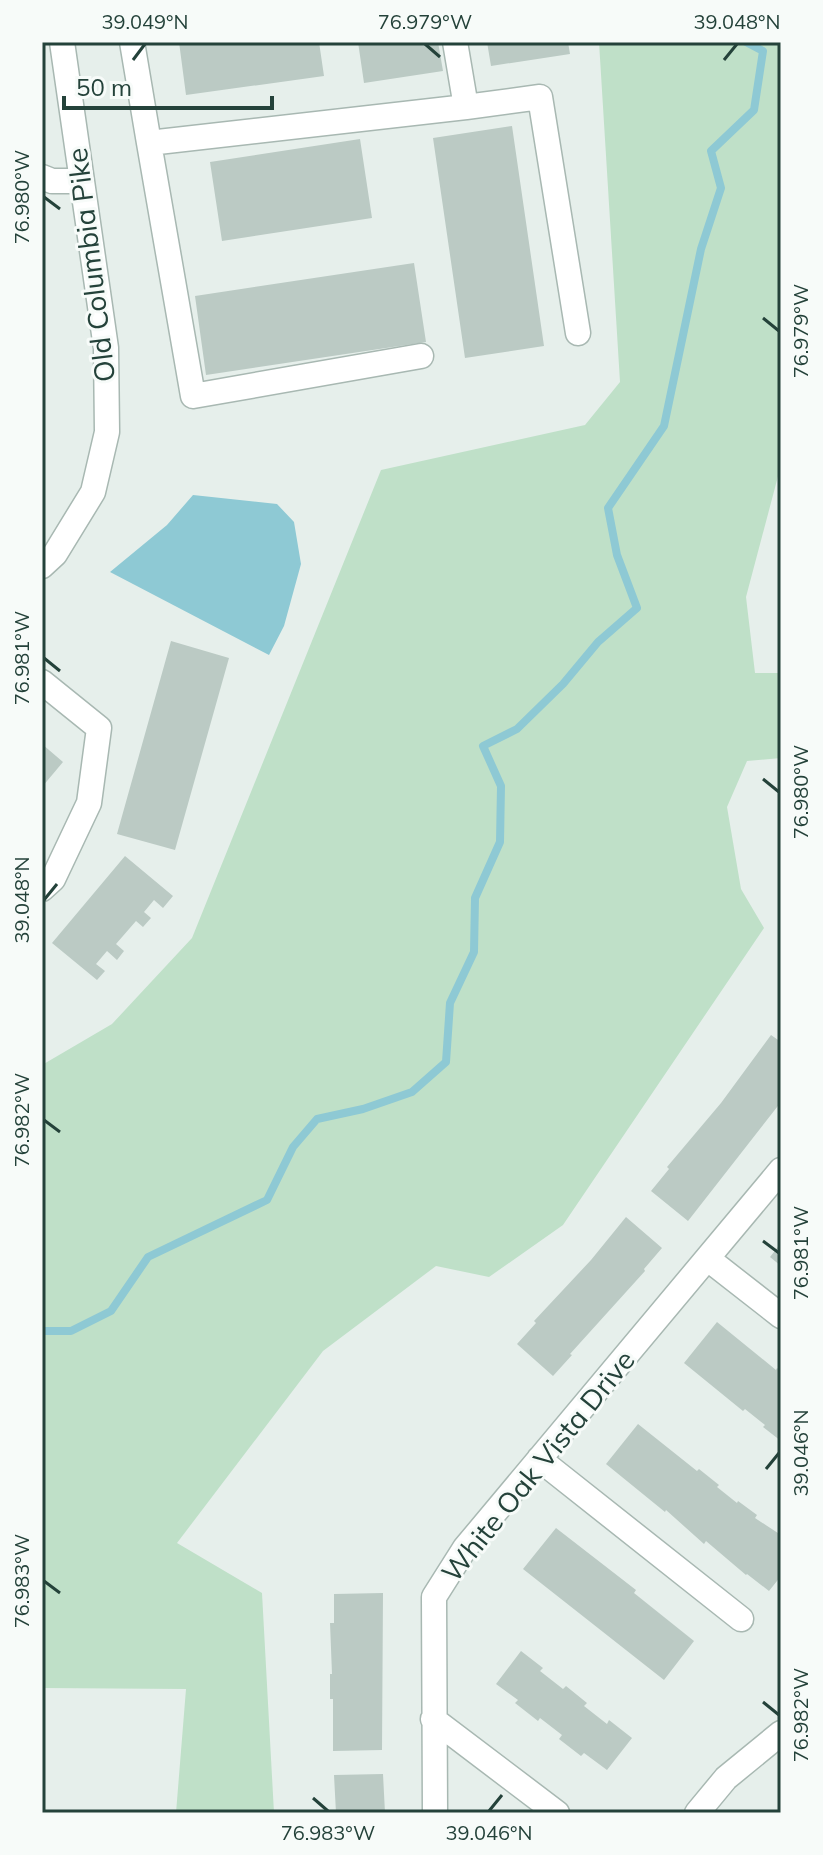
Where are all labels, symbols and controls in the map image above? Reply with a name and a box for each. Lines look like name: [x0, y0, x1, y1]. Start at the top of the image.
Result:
text: 39.049°N: [102, 9, 188, 34]
text: 76.979°W: [378, 9, 472, 34]
text: 39.048°N: [694, 9, 780, 34]
scale bar: [64, 60, 272, 110]
text: 50 m: [76, 72, 132, 102]
street label: Old Columbia Pike: [59, 146, 122, 384]
text: 76.980°W: [9, 150, 34, 244]
text: 76.979°W: [788, 284, 813, 378]
text: 76.981°W: [9, 611, 34, 705]
text: 76.980°W: [788, 745, 813, 839]
text: 39.048°N: [9, 857, 34, 943]
text: 76.982°W: [9, 1073, 34, 1167]
text: 76.981°W: [788, 1206, 813, 1300]
street label: White Oak Vista Drive: [433, 1343, 642, 1589]
text: 39.046°N: [788, 1410, 813, 1496]
text: 76.983°W: [9, 1534, 34, 1628]
text: 76.982°W: [788, 1668, 813, 1762]
text: 76.983°W: [281, 1820, 375, 1845]
text: 39.046°N: [446, 1820, 532, 1845]

